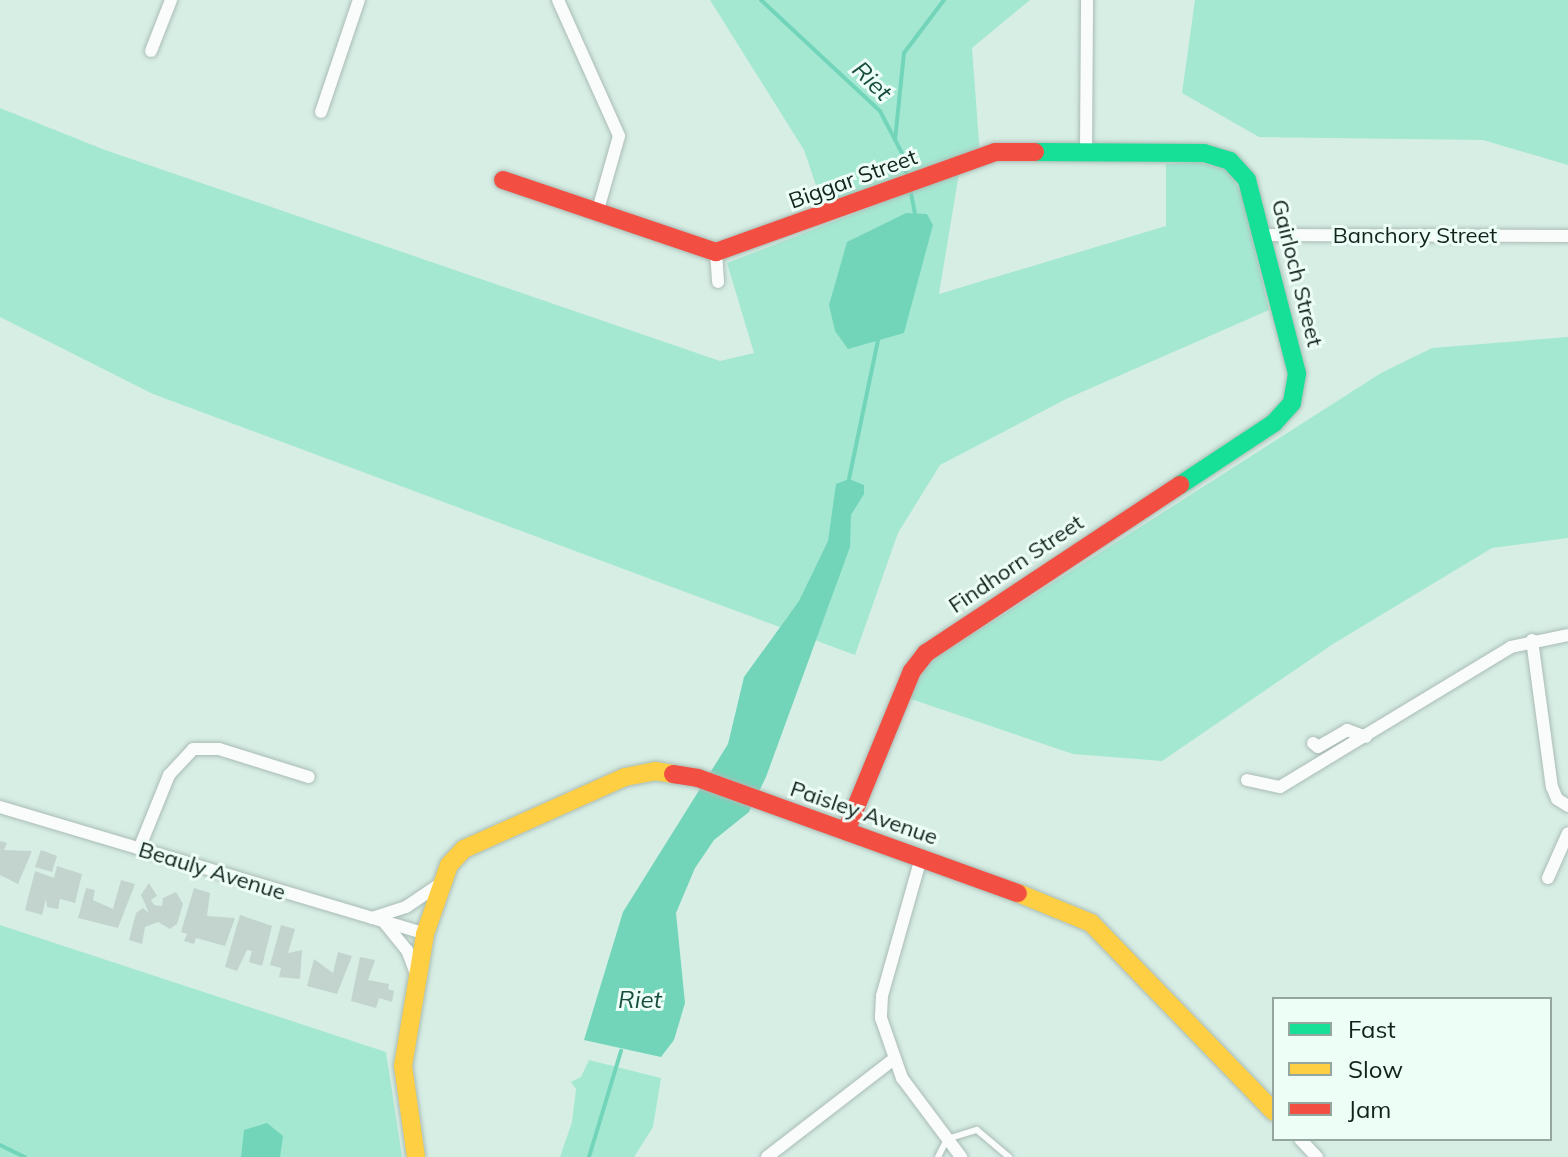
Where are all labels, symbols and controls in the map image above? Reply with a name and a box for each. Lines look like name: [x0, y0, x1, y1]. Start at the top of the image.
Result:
water label: Riet: [846, 55, 898, 107]
street label: Biggar Street: [785, 144, 921, 214]
street label: Gairloch Street: [1266, 197, 1328, 349]
street label: Banchory Street: [1333, 223, 1497, 249]
street label: Findhorn Street: [944, 509, 1088, 619]
street label: Paisley Avenue: [787, 775, 941, 851]
street label: Beauly Avenue: [135, 836, 289, 906]
water label: Riet: [618, 986, 662, 1014]
legend: [1272, 997, 1552, 1141]
text: Fast: [1348, 1014, 1396, 1044]
text: Slow: [1348, 1054, 1403, 1084]
text: Jam: [1348, 1094, 1391, 1124]

